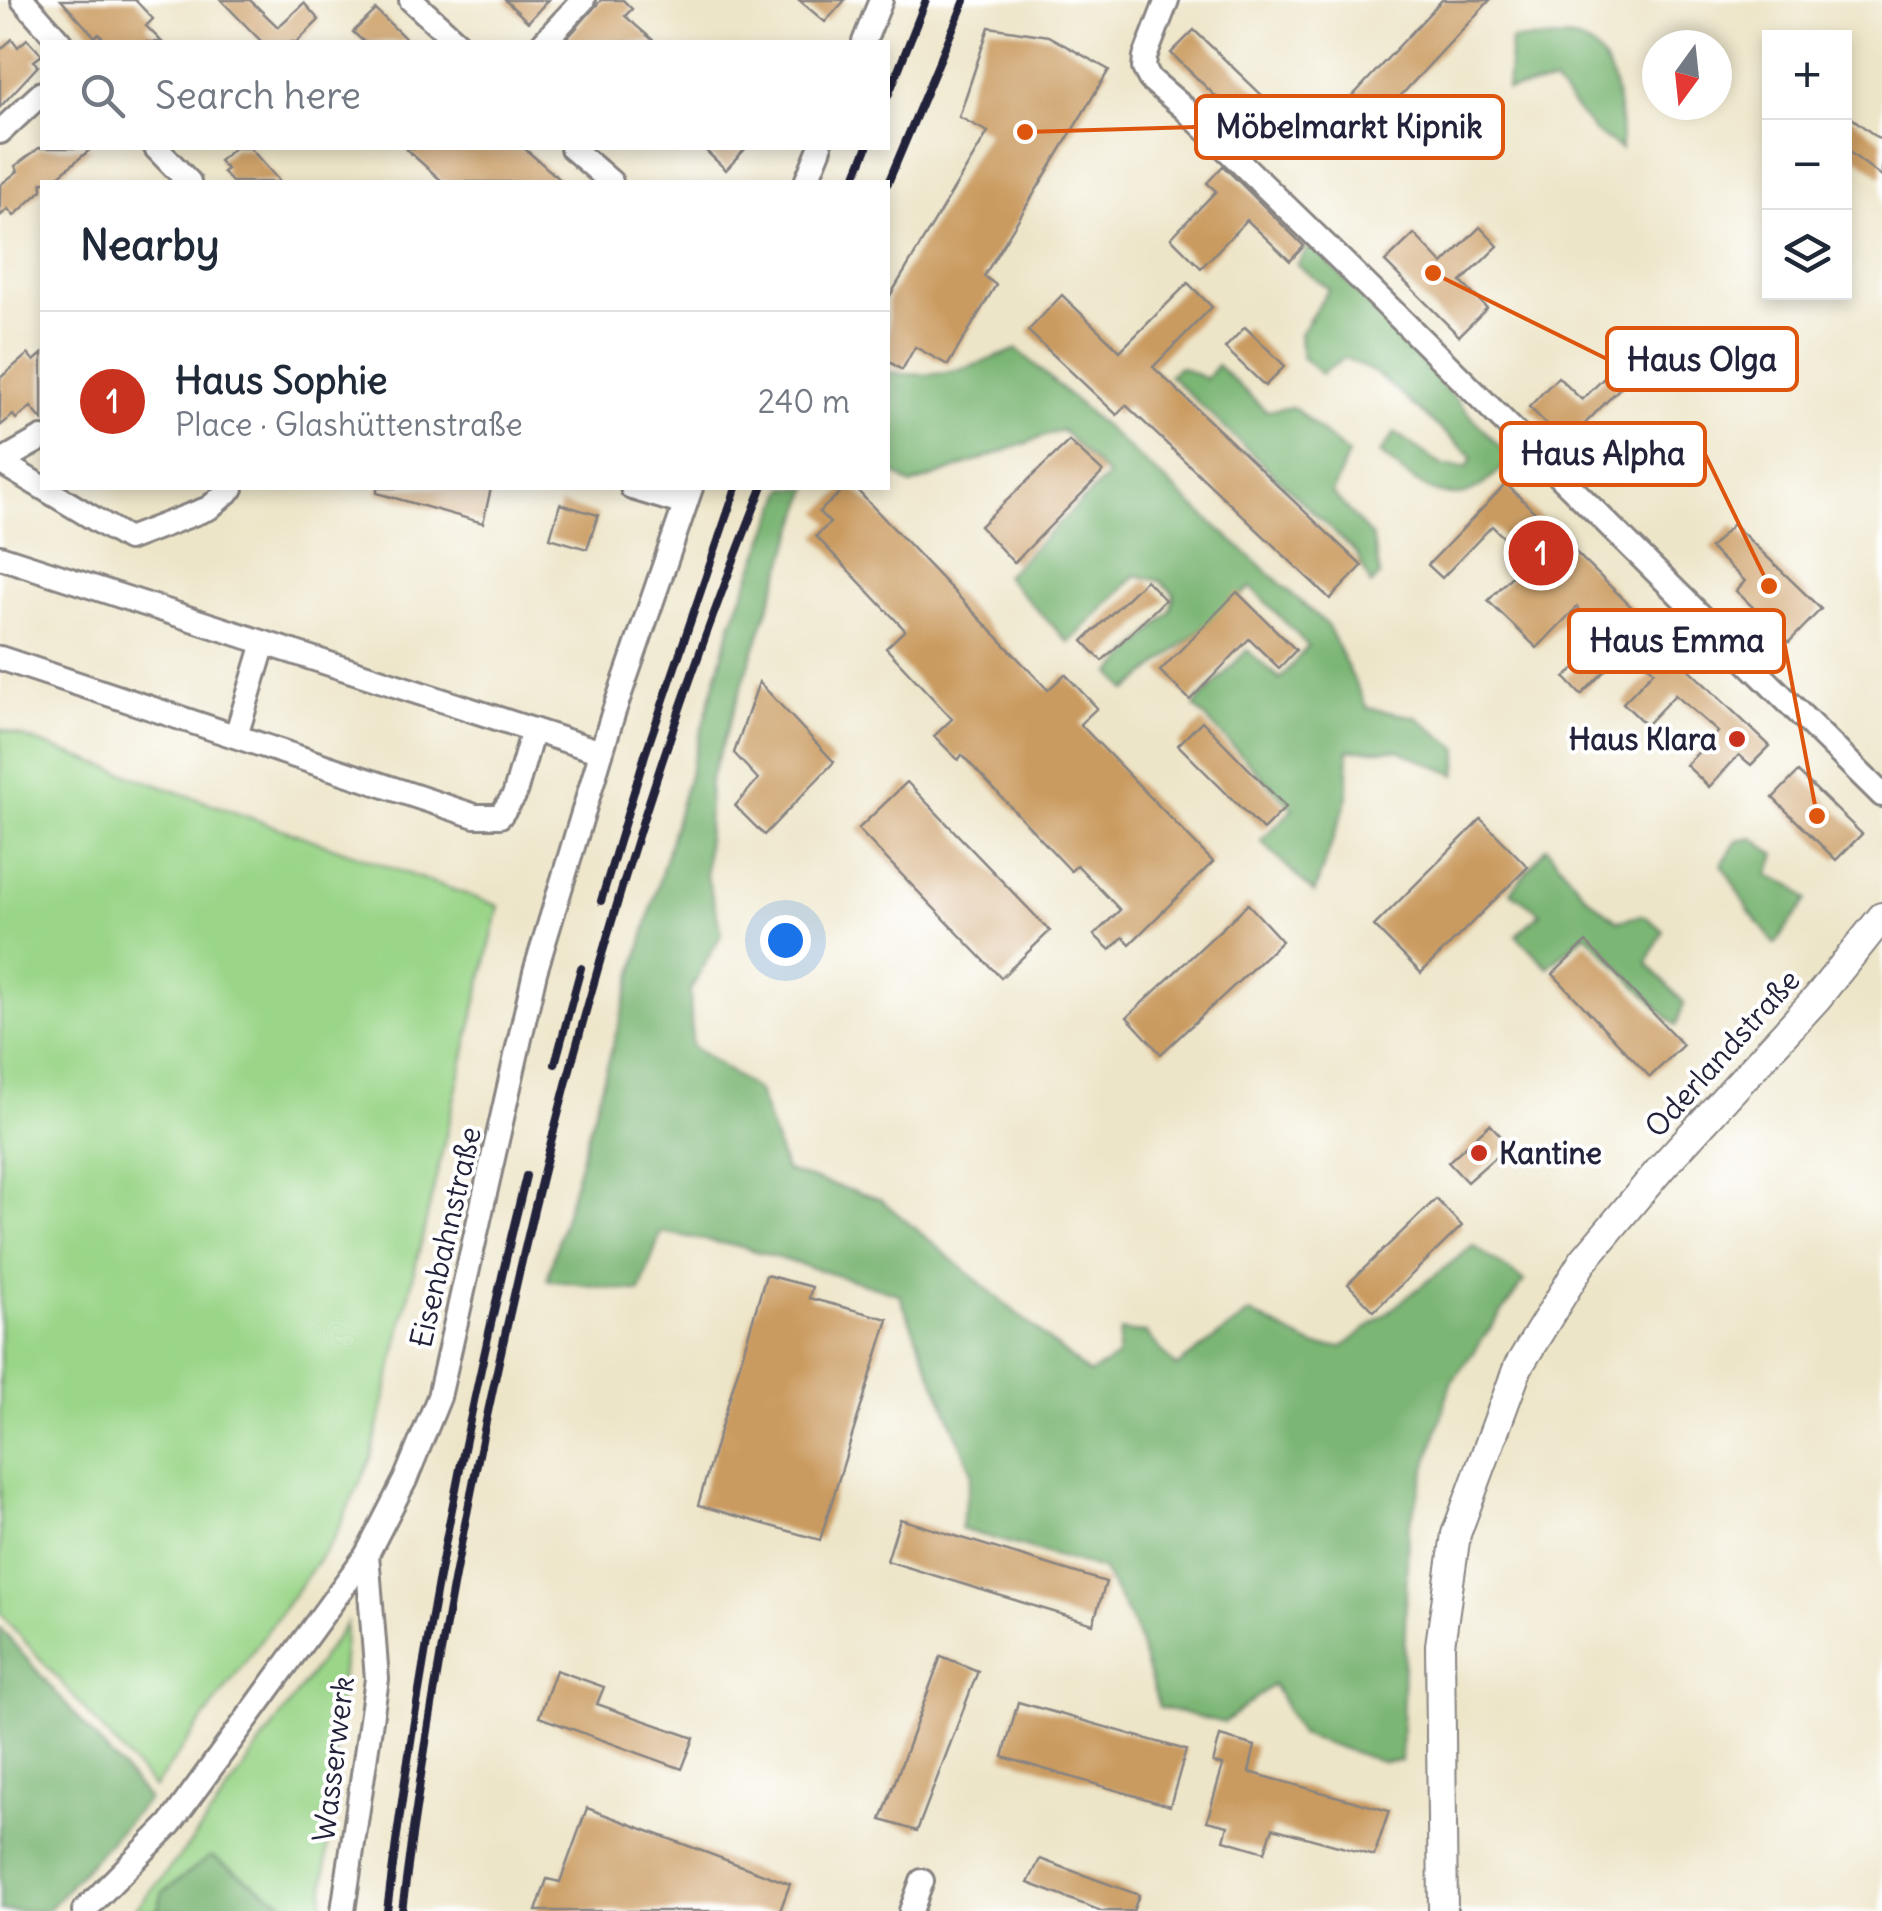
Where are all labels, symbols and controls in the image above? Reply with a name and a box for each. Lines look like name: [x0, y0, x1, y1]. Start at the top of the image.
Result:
north arrow: [1642, 30, 1732, 120]
map controls: [1762, 30, 1852, 300]
button: +: [1762, 30, 1852, 120]
search box: [40, 40, 890, 150]
icon: search: [75, 68, 130, 123]
text: Search here: [155, 72, 361, 119]
callout: Möbelmarkt Kipnik: [1196, 96, 1503, 158]
text: Möbelmarkt Kipnik: [1215, 106, 1483, 147]
button: −: [1762, 120, 1852, 210]
button: layers: [1762, 210, 1852, 300]
text: Nearby: [80, 219, 219, 271]
callout: Haus Olga: [1607, 328, 1797, 390]
text: Haus Olga: [1627, 339, 1777, 380]
text: Haus Sophie: [175, 357, 387, 404]
text: 1: [106, 381, 119, 422]
text: 240 m: [758, 381, 850, 422]
text: Place · Glashüttenstraße: [175, 404, 523, 445]
callout: Haus Alpha: [1501, 423, 1705, 485]
text: Haus Alpha: [1521, 433, 1685, 474]
pin: 1: [1508, 516, 1574, 590]
callout: Haus Emma: [1569, 610, 1784, 672]
text: Haus Emma: [1590, 620, 1764, 661]
place label: Haus Klara: [1569, 720, 1717, 758]
marker: Haus Klara: [1726, 728, 1748, 750]
your location: [760, 915, 811, 966]
street label: Oderlandstraße: [1637, 961, 1807, 1145]
street label: Eisenbahnstraße: [401, 1123, 489, 1351]
place label: Kantine: [1499, 1134, 1602, 1172]
marker: Kantine: [1468, 1142, 1490, 1164]
street label: Wasserwerk: [304, 1674, 362, 1844]

